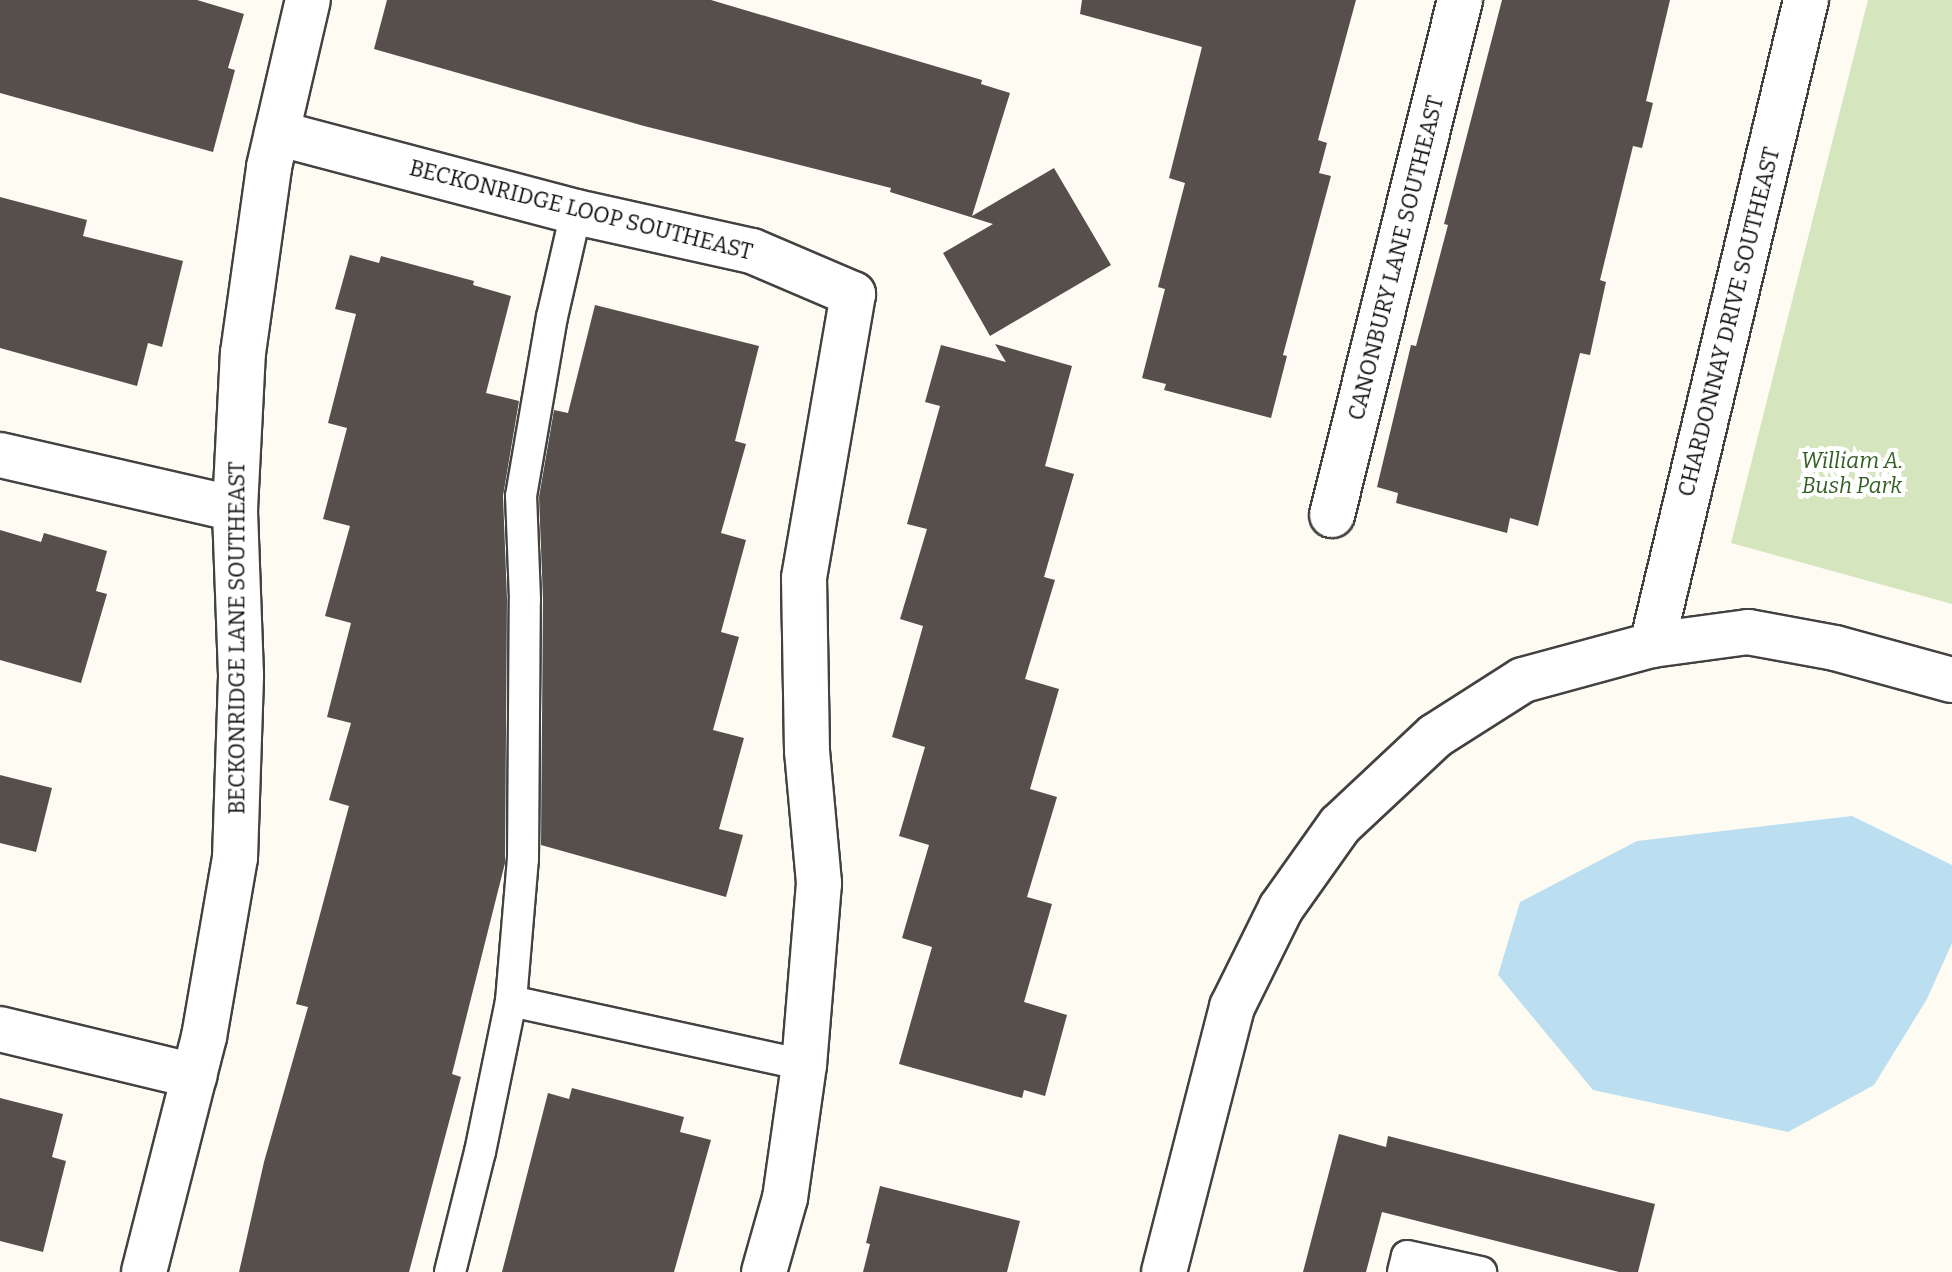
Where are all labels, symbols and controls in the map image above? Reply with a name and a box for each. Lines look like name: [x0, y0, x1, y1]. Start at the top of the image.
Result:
street label: CANONBURY LANE SOUTHEAST: [1343, 93, 1449, 423]
street label: CHARDONNAY DRIVE SOUTHEAST: [1673, 145, 1785, 499]
street label: BECKONRIDGE LOOP SOUTHEAST: [407, 155, 755, 265]
park label: William A. Bush Park: [1801, 447, 1903, 498]
street label: BECKONRIDGE LANE SOUTHEAST: [224, 461, 250, 815]

